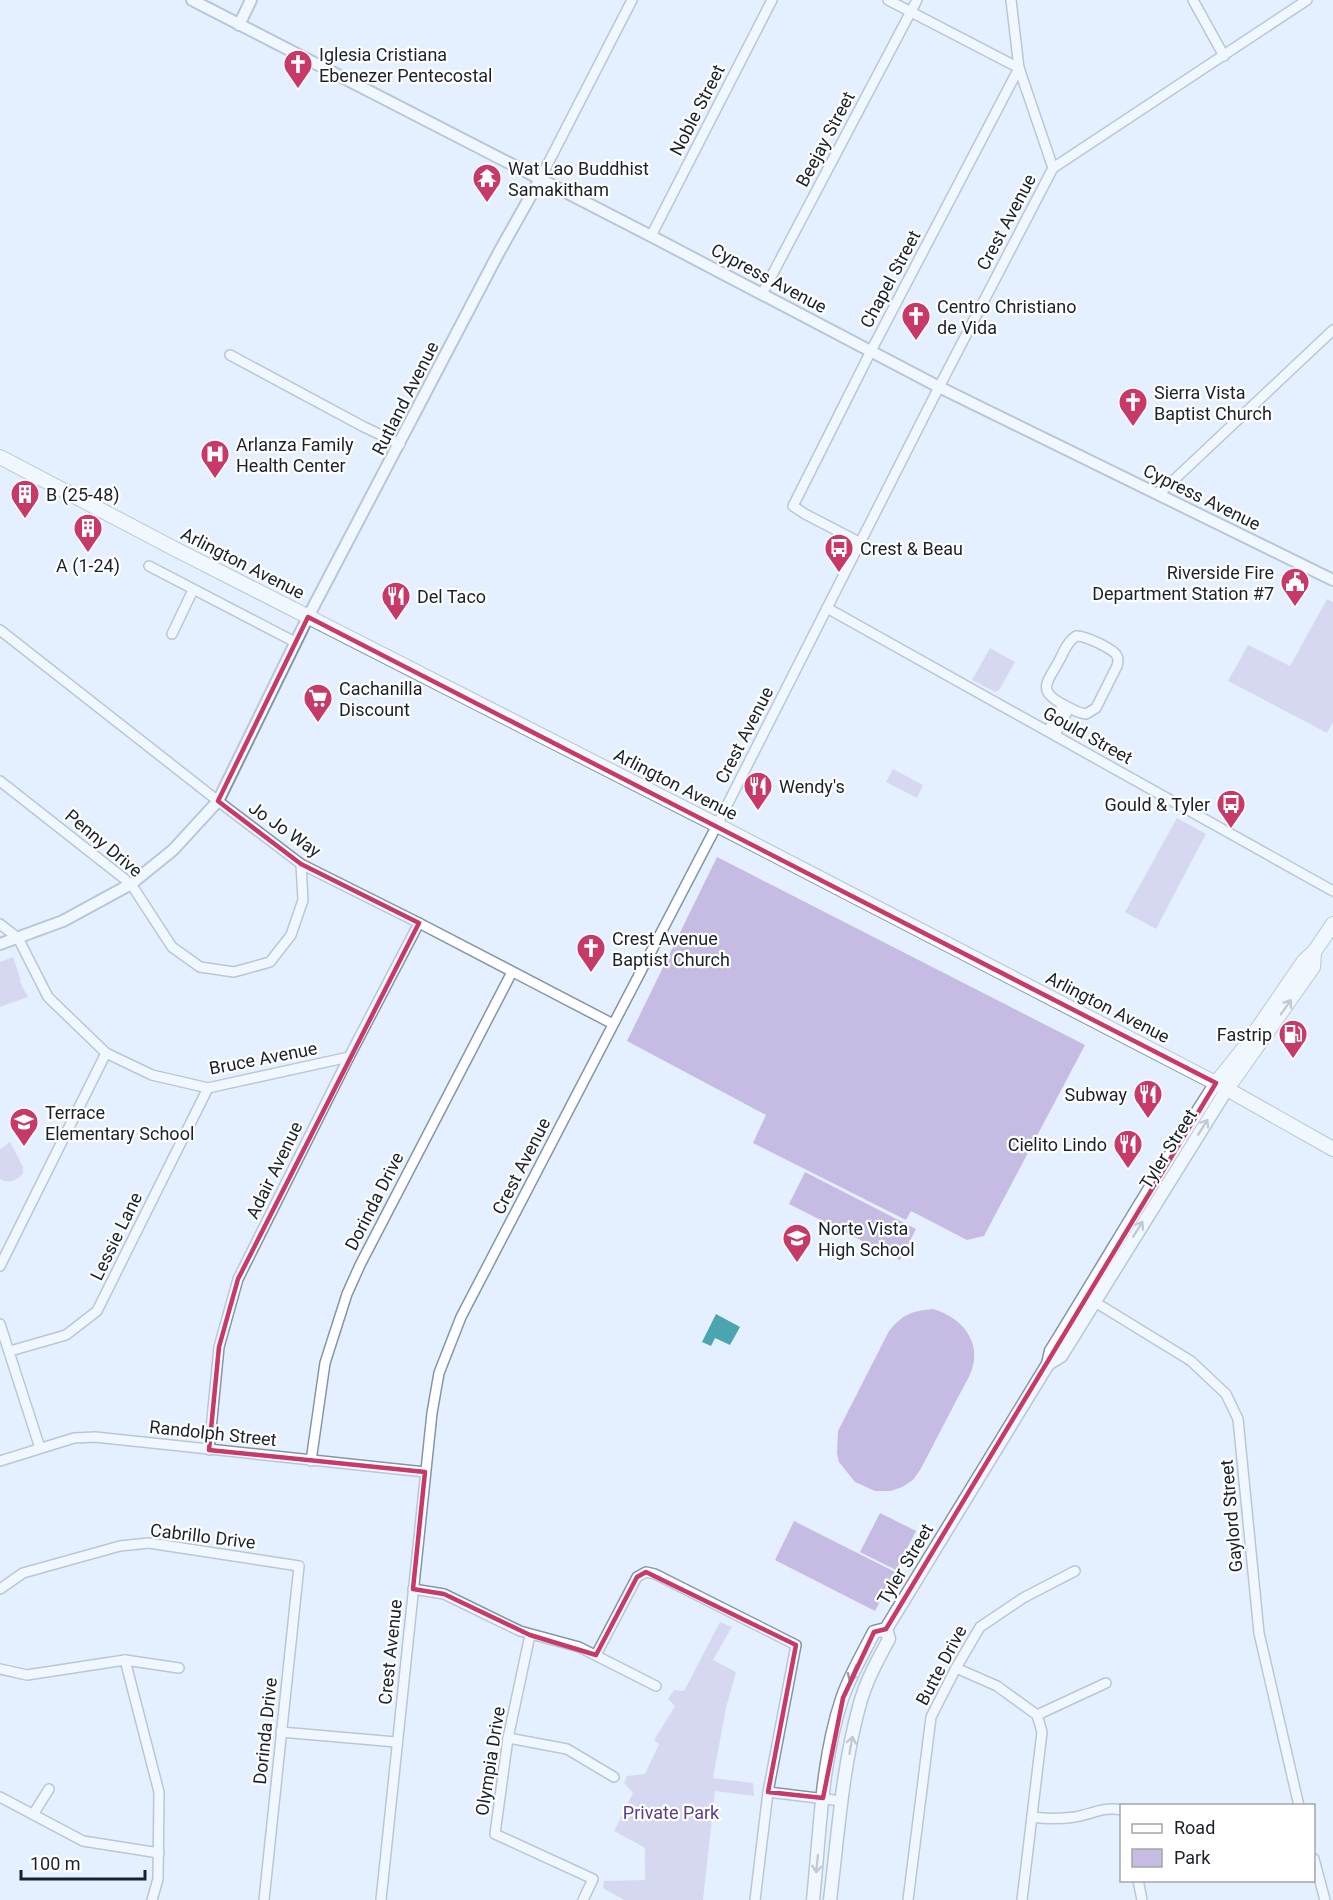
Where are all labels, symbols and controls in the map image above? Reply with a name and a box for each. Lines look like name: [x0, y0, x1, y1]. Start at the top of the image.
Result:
place label: Iglesia Cristiana Ebenezer Pentecostal: [319, 44, 492, 86]
church icon: Iglesia Cristiana Ebenezer Pentecostal: [282, 48, 314, 90]
street label: Noble Street: [665, 61, 729, 159]
street label: Beejay Street: [791, 88, 859, 190]
place label: Wat Lao Buddhist Samakitham: [508, 158, 649, 200]
temple icon: Wat Lao Buddhist Samakitham: [471, 162, 503, 204]
street label: Crest Avenue: [972, 170, 1040, 274]
street label: Chapel Street: [856, 227, 925, 331]
street label: Cypress Avenue: [708, 239, 830, 317]
place label: Centro Christiano de Vida: [937, 296, 1076, 338]
church icon: Centro Christiano de Vida: [900, 300, 932, 342]
street label: Rutland Avenue: [367, 338, 443, 458]
place label: Sierra Vista Baptist Church: [1154, 382, 1272, 424]
church icon: Sierra Vista Baptist Church: [1117, 386, 1149, 428]
place label: Arlanza Family Health Center: [236, 434, 354, 476]
hospital icon: Arlanza Family Health Center: [199, 438, 231, 480]
street label: Cypress Avenue: [1140, 460, 1264, 534]
building icon: B (25-48): [9, 478, 41, 520]
place label: B (25-48): [46, 484, 120, 506]
building icon: A (1-24): [72, 512, 104, 554]
street label: Arlington Avenue: [178, 523, 308, 603]
bus stop icon: Crest & Beau: [823, 532, 855, 574]
place label: Crest & Beau: [860, 538, 963, 559]
place label: A (1-24): [56, 555, 120, 577]
place label: Riverside Fire Department Station #7: [1092, 562, 1274, 604]
public building icon: Riverside Fire Department Station #7: [1279, 566, 1311, 608]
restaurant icon: Del Taco: [380, 580, 412, 622]
place label: Del Taco: [417, 586, 486, 607]
place label: Cachanilla Discount: [339, 678, 423, 720]
supermarket icon: Cachanilla Discount: [302, 682, 334, 724]
street label: Crest Avenue: [711, 683, 777, 787]
street label: Gould Street: [1040, 702, 1136, 768]
street label: Arlington Avenue: [611, 744, 741, 824]
restaurant icon: Wendy's: [742, 770, 774, 812]
place label: Wendy's: [779, 776, 845, 797]
bus stop icon: Gould & Tyler: [1215, 788, 1247, 830]
place label: Gould & Tyler: [1105, 794, 1210, 815]
street label: Jo Jo Way: [245, 797, 325, 862]
street label: Penny Drive: [61, 805, 147, 881]
place label: Crest Avenue Baptist Church: [612, 928, 730, 970]
church icon: Crest Avenue Baptist Church: [575, 932, 607, 974]
street label: Arlington Avenue: [1043, 967, 1173, 1047]
one-way arrow: [1280, 999, 1292, 1016]
fuel station icon: Fastrip: [1277, 1018, 1309, 1060]
place label: Fastrip: [1217, 1024, 1272, 1045]
street label: Bruce Avenue: [207, 1037, 319, 1079]
restaurant icon: Subway: [1132, 1078, 1164, 1120]
place label: Subway: [1065, 1084, 1127, 1105]
place label: Terrace Elementary School: [45, 1102, 194, 1144]
street label: Tyler Street: [1135, 1105, 1201, 1193]
school or university icon: Terrace Elementary School: [8, 1106, 40, 1148]
street label: Crest Avenue: [488, 1114, 554, 1218]
street label: Adair Avenue: [241, 1118, 307, 1222]
one-way arrow: [1196, 1119, 1209, 1136]
restaurant icon: Cielito Lindo: [1112, 1128, 1144, 1170]
place label: Cielito Lindo: [1008, 1134, 1107, 1155]
street label: Dorinda Drive: [340, 1148, 408, 1254]
street label: Lessie Lane: [86, 1189, 146, 1283]
place label: Norte Vista High School: [818, 1218, 915, 1260]
one-way arrow: [1133, 1221, 1145, 1238]
school or university icon: Norte Vista High School: [781, 1222, 813, 1264]
street label: Randolph Street: [148, 1416, 278, 1450]
street label: Gaylord Street: [1216, 1459, 1246, 1573]
street label: Cabrillo Drive: [149, 1519, 257, 1553]
street label: Tyler Street: [873, 1520, 937, 1608]
street label: Crest Avenue: [374, 1598, 406, 1706]
street label: Butte Drive: [911, 1621, 971, 1709]
one-way arrow: [847, 1664, 859, 1682]
street label: Dorinda Drive: [249, 1677, 281, 1785]
street label: Olympia Drive: [471, 1705, 509, 1817]
one-way arrow: [846, 1735, 857, 1755]
park label: Private Park: [623, 1802, 720, 1823]
legend: [1120, 1804, 1315, 1882]
text: Road: [1174, 1817, 1215, 1838]
scale bar: [21, 1843, 146, 1881]
text: Park: [1174, 1847, 1211, 1868]
text: 100 m: [30, 1853, 81, 1874]
one-way arrow: [811, 1853, 822, 1873]

